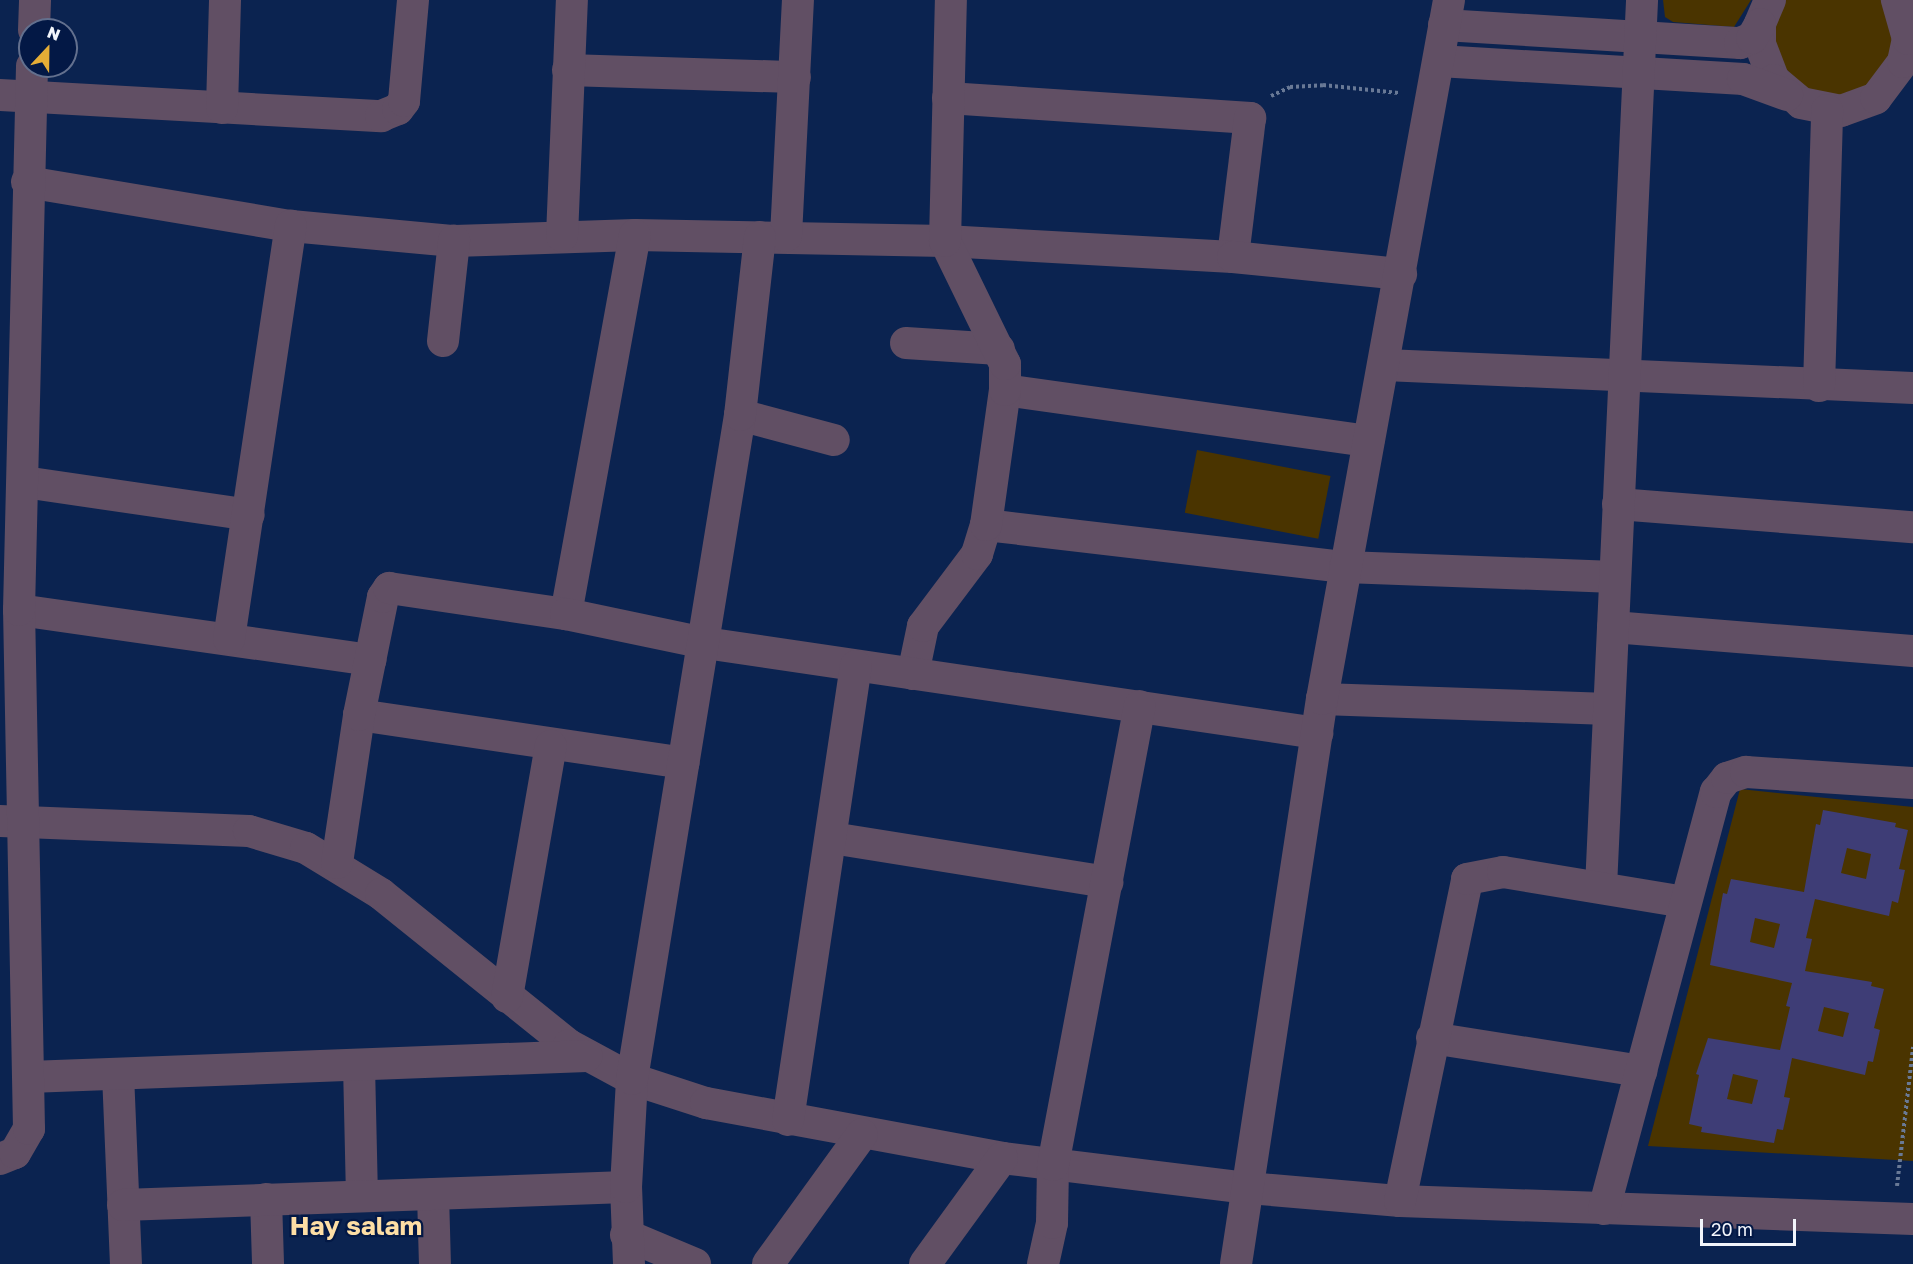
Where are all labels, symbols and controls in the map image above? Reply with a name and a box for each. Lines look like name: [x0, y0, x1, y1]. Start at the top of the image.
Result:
north arrow: [18, 18, 78, 78]
text: N: [45, 22, 63, 45]
scale bar: [1703, 1207, 1799, 1245]
district label: Hay salam: [290, 1210, 422, 1242]
text: 20 m: [1711, 1218, 1753, 1240]

